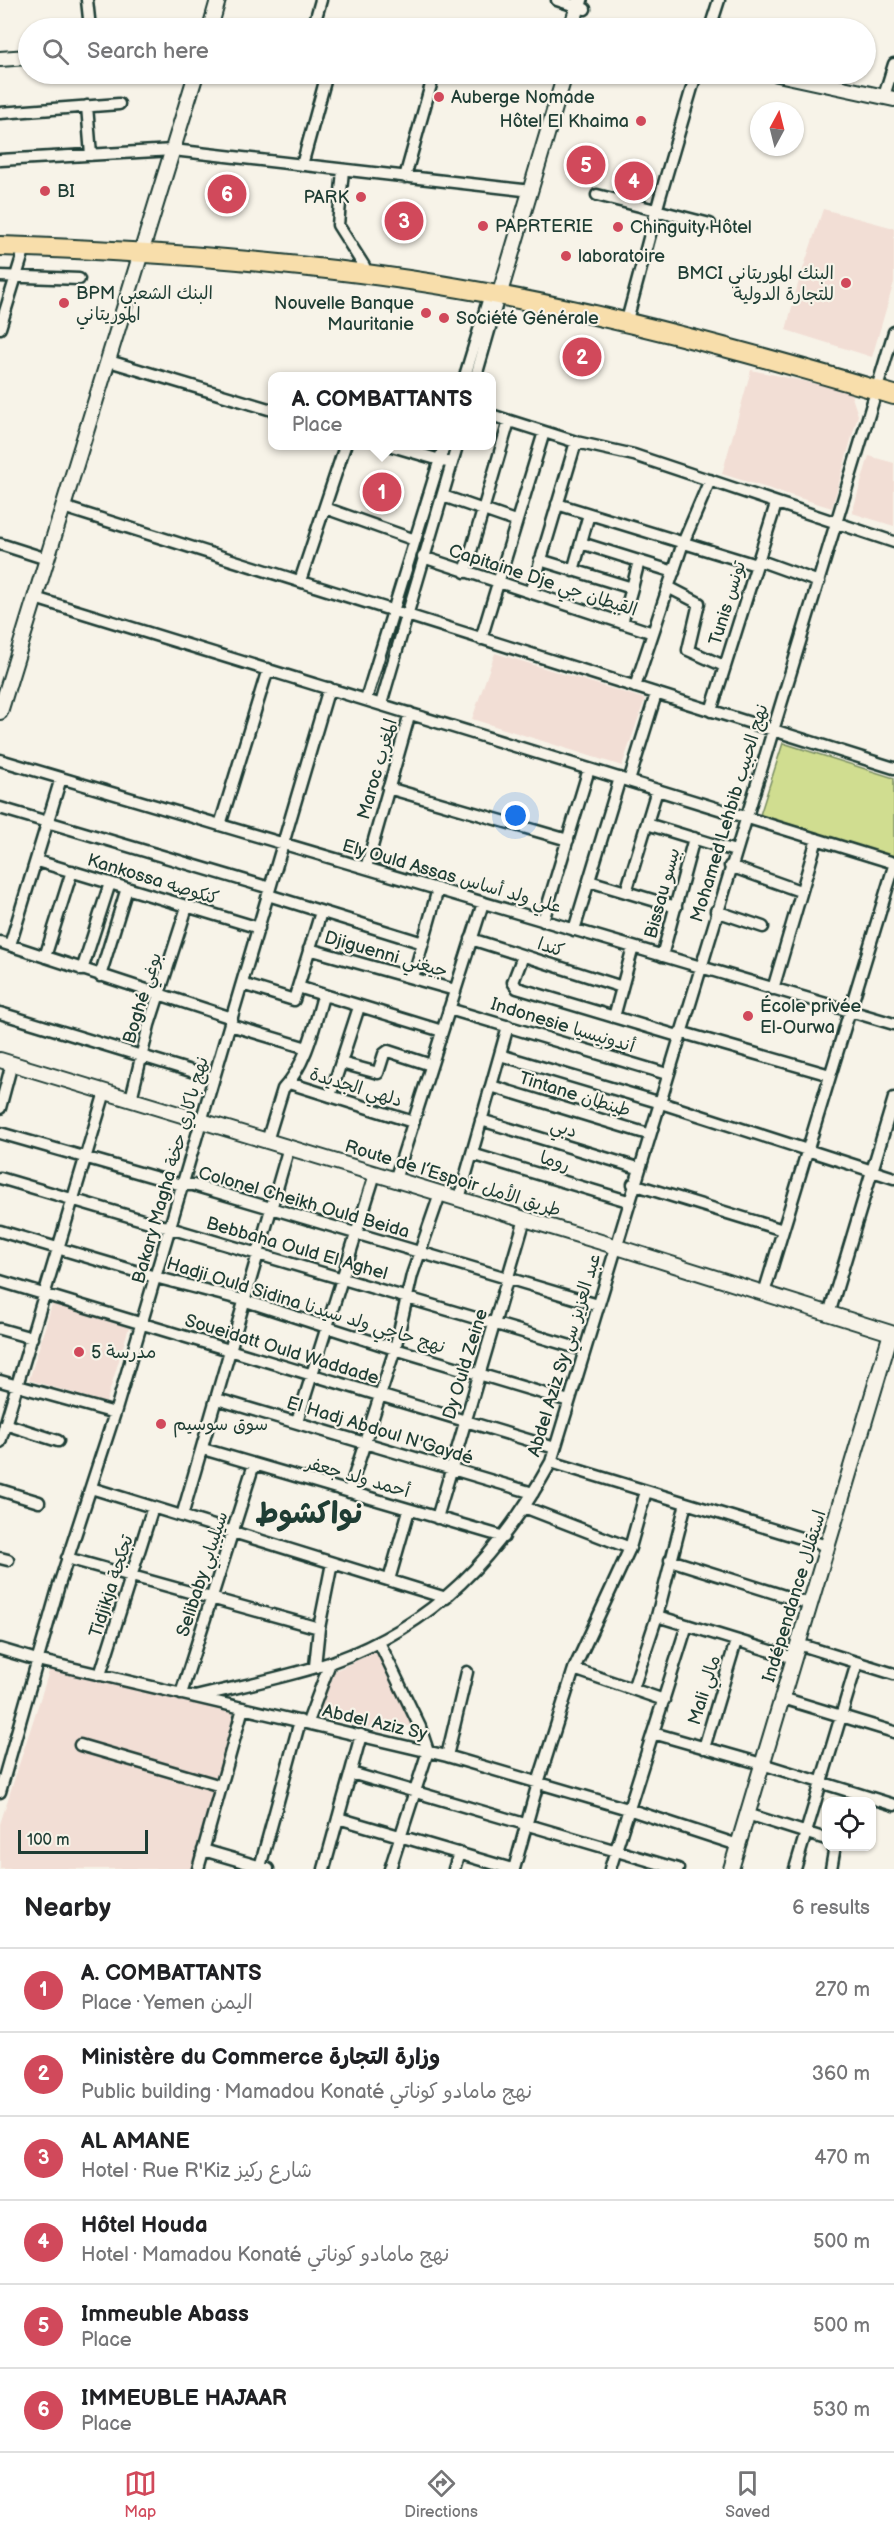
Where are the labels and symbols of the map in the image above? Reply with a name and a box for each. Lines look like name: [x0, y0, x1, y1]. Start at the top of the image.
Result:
place label: Auberge Nomade: [451, 87, 595, 108]
marker: Auberge Nomade: [432, 90, 446, 104]
north arrow: [750, 102, 804, 156]
place label: Hôtel El Khaima: [500, 111, 629, 132]
marker: Hôtel El Khaima: [634, 114, 648, 128]
pin: 5: [566, 142, 606, 188]
pin: 4: [614, 158, 654, 204]
pin: 6: [208, 172, 246, 216]
place label: BI: [57, 181, 75, 202]
marker: BI: [38, 184, 52, 198]
place label: PARK: [303, 187, 349, 208]
marker: PARK: [354, 190, 368, 204]
pin: 3: [384, 198, 424, 244]
place label: PAPRTERIE: [495, 216, 593, 237]
place label: Chinguity Hôtel: [630, 217, 752, 238]
marker: PAPRTERIE: [476, 219, 490, 233]
marker: Chinguity Hôtel: [611, 220, 625, 234]
place label: laboratoire: [578, 246, 665, 267]
marker: laboratoire: [559, 249, 573, 263]
place label: BMCI البنك الموريتاني للتجارة الدولية: [677, 263, 834, 305]
marker: BMCI البنك الموريتاني للتجارة الدولية: [839, 276, 853, 290]
place label: BPM البنك الشعبي الموريتاني: [76, 283, 213, 330]
place label: Nouvelle Banque Mauritanie: [274, 293, 414, 335]
marker: BPM البنك الشعبي الموريتاني: [57, 296, 71, 310]
marker: Nouvelle Banque Mauritanie: [419, 306, 433, 320]
place label: Société Générale: [456, 308, 599, 329]
marker: Société Générale: [437, 311, 451, 325]
pin: 2: [562, 334, 602, 380]
pin: 1: [362, 470, 401, 514]
street label: Capitaine Dje القبطان جي: [444, 540, 640, 626]
street label: Tunis تونس: [705, 558, 750, 648]
street label: Mohamed Lehbib نهج الحبيب: [686, 701, 774, 925]
street label: Maroc المغرب: [353, 716, 402, 822]
your location: [501, 801, 530, 830]
street label: Ely Ould Assas علي ولد أساس: [339, 835, 564, 923]
street label: Bissau بيسو: [640, 845, 685, 941]
street label: Kankossa كنكوصه: [85, 850, 221, 909]
street label: Djiguenni جيغني: [320, 927, 450, 987]
street label: كندا: [535, 933, 567, 962]
street label: Boghé بوغي: [119, 950, 171, 1048]
street label: Indonesie أندونيسيا: [488, 994, 638, 1058]
place label: École privée El-Ourwa: [760, 994, 861, 1038]
marker: École privée El-Ourwa: [741, 1009, 755, 1023]
street label: Bakary Magha نهج باكاري حخة: [128, 1054, 215, 1287]
street label: دلهي الجديدة: [305, 1063, 405, 1116]
street label: Tintane طينطان: [516, 1068, 633, 1121]
street label: دبي: [547, 1115, 580, 1147]
street label: Route de l’Espoir طريق الأمل: [342, 1134, 564, 1221]
street label: روما: [537, 1147, 572, 1176]
street label: Colonel Cheikh Ould Beida: [196, 1162, 412, 1243]
street label: Bebbaha Ould El Aghel: [204, 1213, 390, 1284]
street label: Abdel Aziz Sy عبد العزيز سي: [524, 1251, 610, 1461]
street label: Hadji Ould Sidina نهج حاجي ولد سيدنا: [163, 1253, 448, 1363]
street label: Dy Ould Zeine: [439, 1306, 492, 1422]
street label: Soueidatt Ould Waddade: [182, 1310, 382, 1389]
place label: مدرسة 5: [91, 1342, 156, 1363]
marker: مدرسة 5: [72, 1345, 86, 1359]
street label: El Hadj Abdoul N'Gaydé: [284, 1392, 476, 1469]
place label: سوق سوسيم: [173, 1414, 268, 1438]
marker: سوق سوسيم: [154, 1417, 168, 1431]
street label: أحمد ولد جعفر: [302, 1452, 413, 1502]
district label: نواكشوط: [255, 1496, 365, 1532]
street label: Indépendance استقلال: [758, 1507, 831, 1685]
street label: Selibaby سيليبابي: [172, 1509, 237, 1641]
street label: Tidjikja تجكجة: [85, 1531, 138, 1640]
street label: Mali مالي: [684, 1653, 730, 1729]
street label: Abdel Aziz Sy: [320, 1700, 430, 1745]
scale bar: [18, 1827, 148, 1854]

